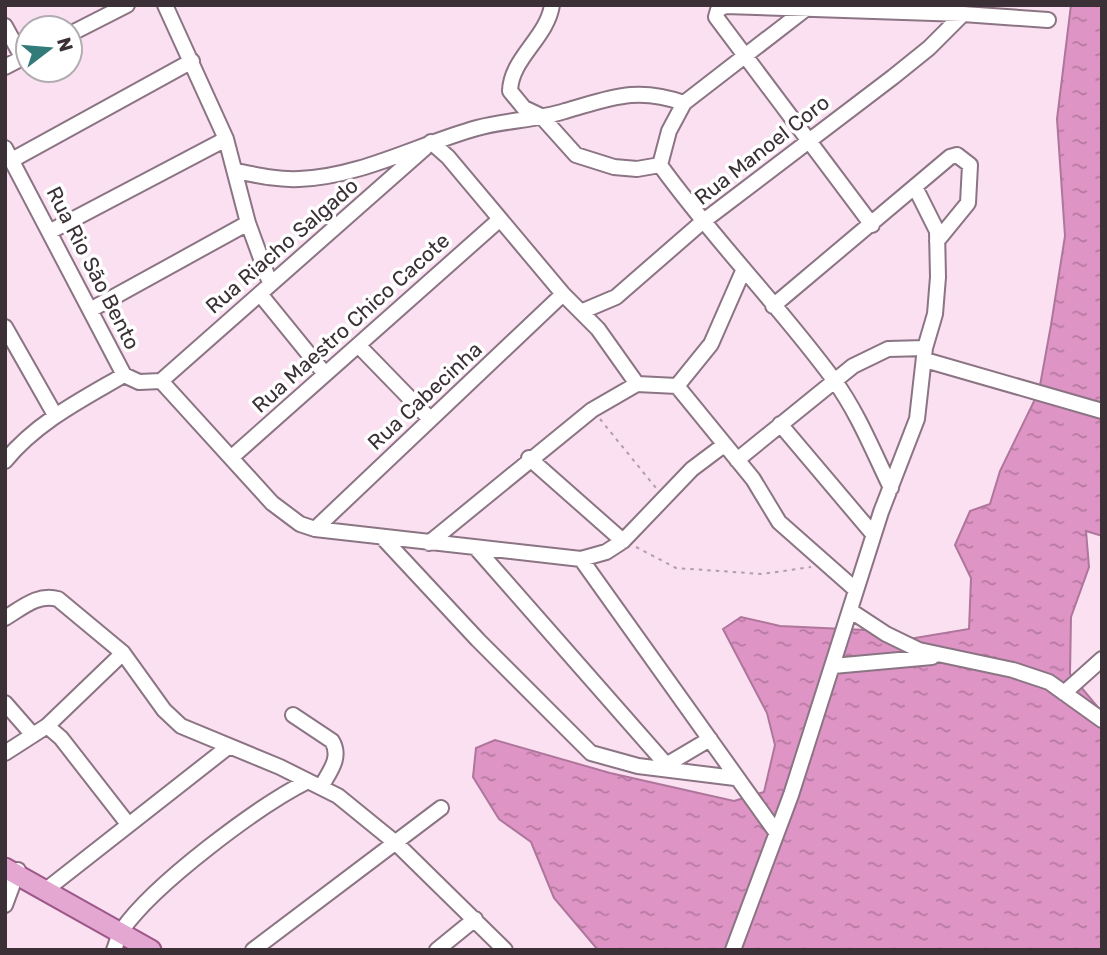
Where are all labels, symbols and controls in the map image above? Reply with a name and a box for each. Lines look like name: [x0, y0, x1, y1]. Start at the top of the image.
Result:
north arrow: [14, 14, 84, 84]
text: N: [52, 35, 78, 54]
street label: Rua Manoel Coro: [689, 89, 834, 210]
street label: Rua Riacho Salgado: [200, 173, 363, 319]
street label: Rua Rio São Bento: [42, 182, 145, 353]
street label: Rua Maestro Chico Cacote: [247, 227, 454, 418]
street label: Rua Cabecinha: [362, 336, 487, 455]

